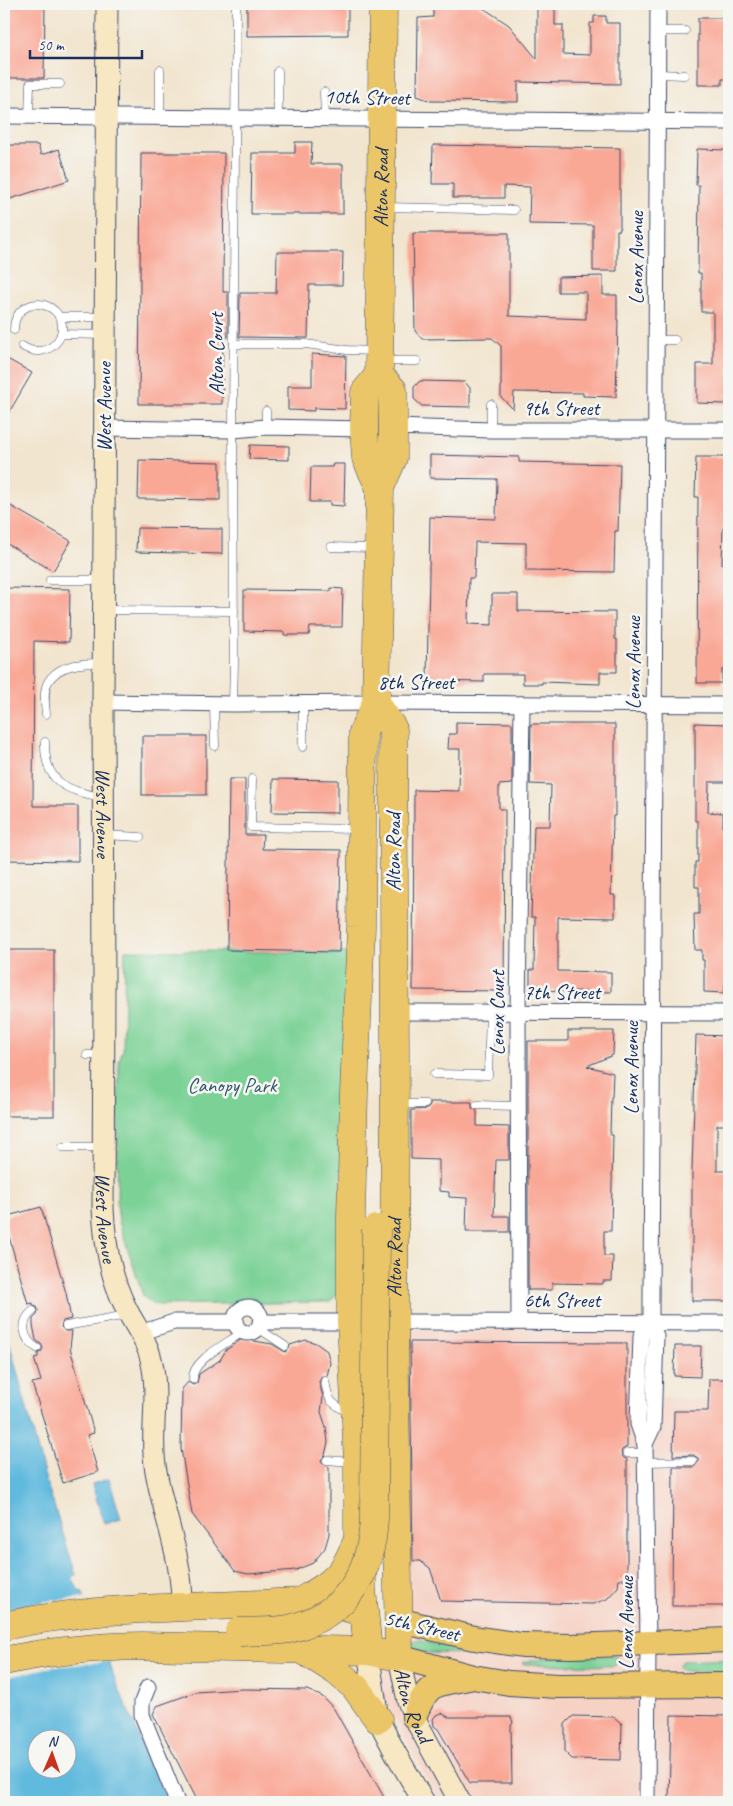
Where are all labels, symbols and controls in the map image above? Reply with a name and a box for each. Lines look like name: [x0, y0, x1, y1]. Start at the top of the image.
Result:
scale bar: [30, 28, 142, 60]
text: 50 m: [38, 36, 65, 55]
street label: 10th Street: [324, 83, 412, 111]
street label: Alton Road: [368, 145, 394, 228]
street label: Lenox Avenue: [623, 210, 649, 305]
street label: Alton Court: [203, 311, 229, 395]
street label: West Avenue: [91, 360, 117, 452]
street label: 9th Street: [523, 395, 601, 421]
street label: Lenox Avenue: [620, 615, 646, 710]
street label: 8th Street: [378, 669, 456, 695]
street label: West Avenue: [90, 768, 117, 860]
street label: Alton Road: [380, 809, 406, 891]
street label: Lenox Court: [484, 969, 510, 1055]
street label: 7th Street: [524, 979, 602, 1005]
street label: Lenox Avenue: [618, 1020, 644, 1115]
park label: Canopy Park: [188, 1072, 278, 1098]
street label: West Avenue: [90, 1173, 123, 1267]
street label: Alton Road: [381, 1215, 407, 1297]
street label: 6th Street: [524, 1287, 602, 1313]
street label: Lenox Avenue: [613, 1575, 639, 1670]
street label: 5th Street: [382, 1605, 464, 1648]
street label: Alton Road: [388, 1665, 440, 1750]
north arrow: [28, 1728, 78, 1778]
text: N: [48, 1733, 59, 1750]

